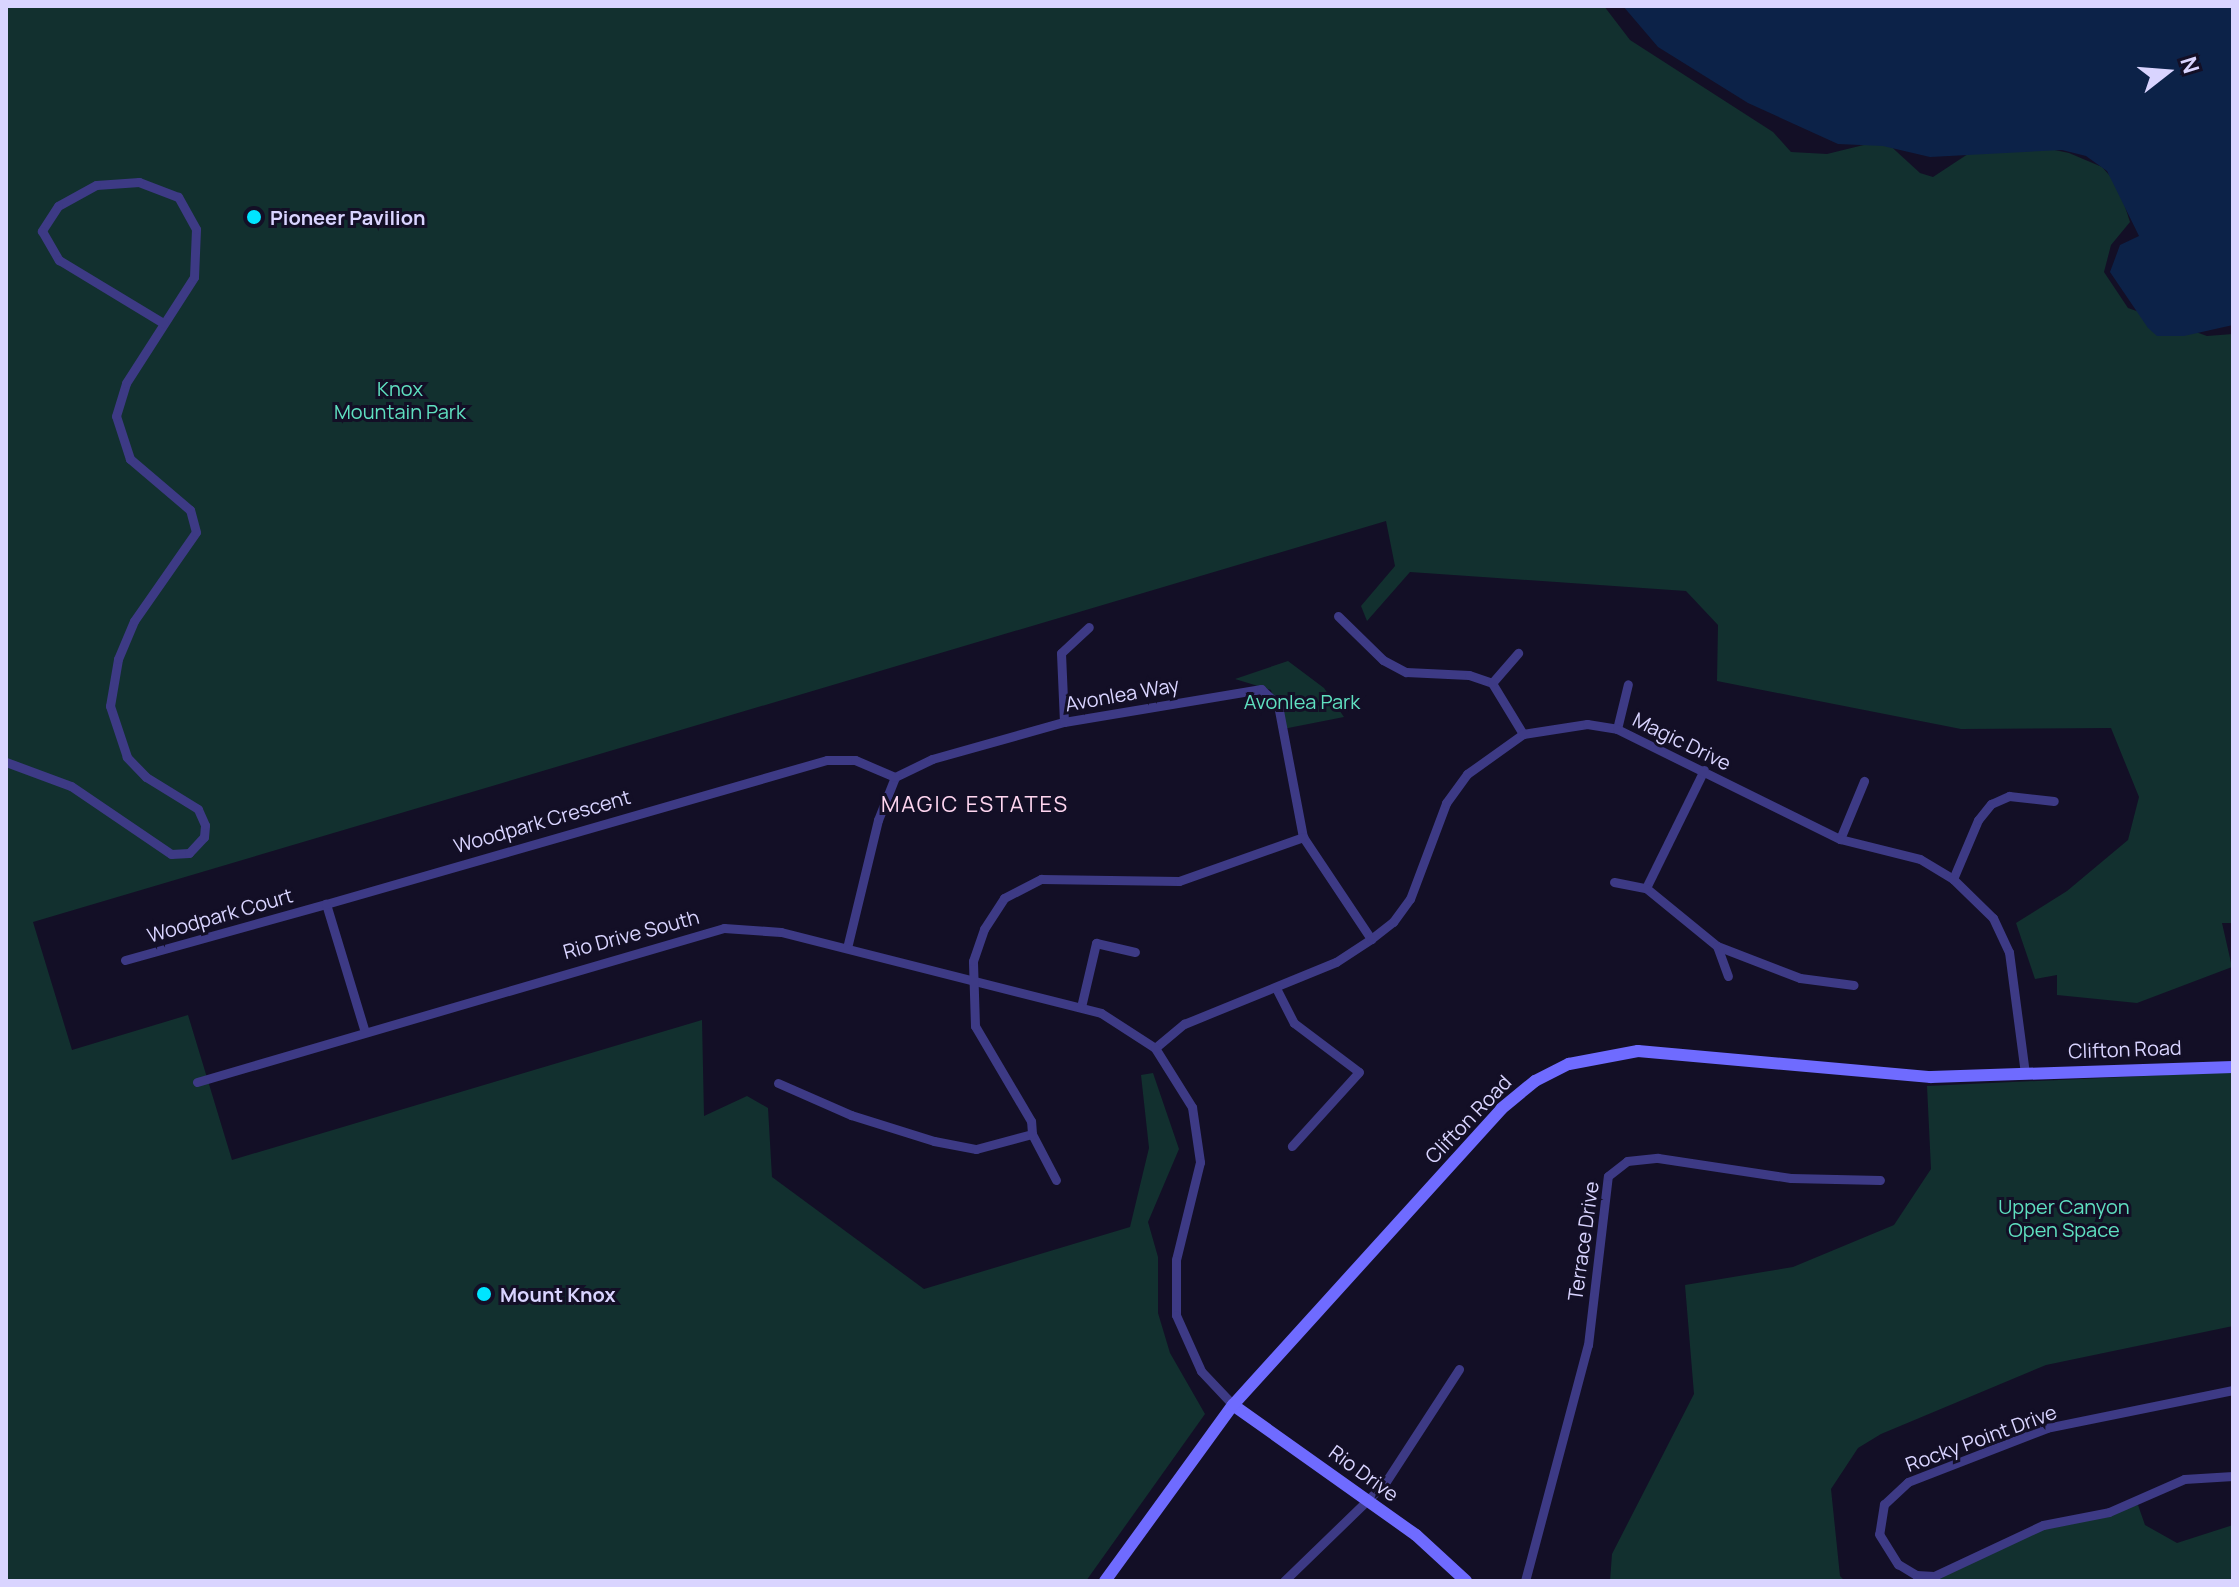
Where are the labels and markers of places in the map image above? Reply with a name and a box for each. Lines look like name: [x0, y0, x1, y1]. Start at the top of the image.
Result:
place label: Pioneer Pavilion: [270, 205, 426, 229]
marker: Pioneer Pavilion: [245, 208, 263, 226]
place label: Mount Knox: [500, 1282, 616, 1306]
marker: Mount Knox: [475, 1285, 493, 1303]

